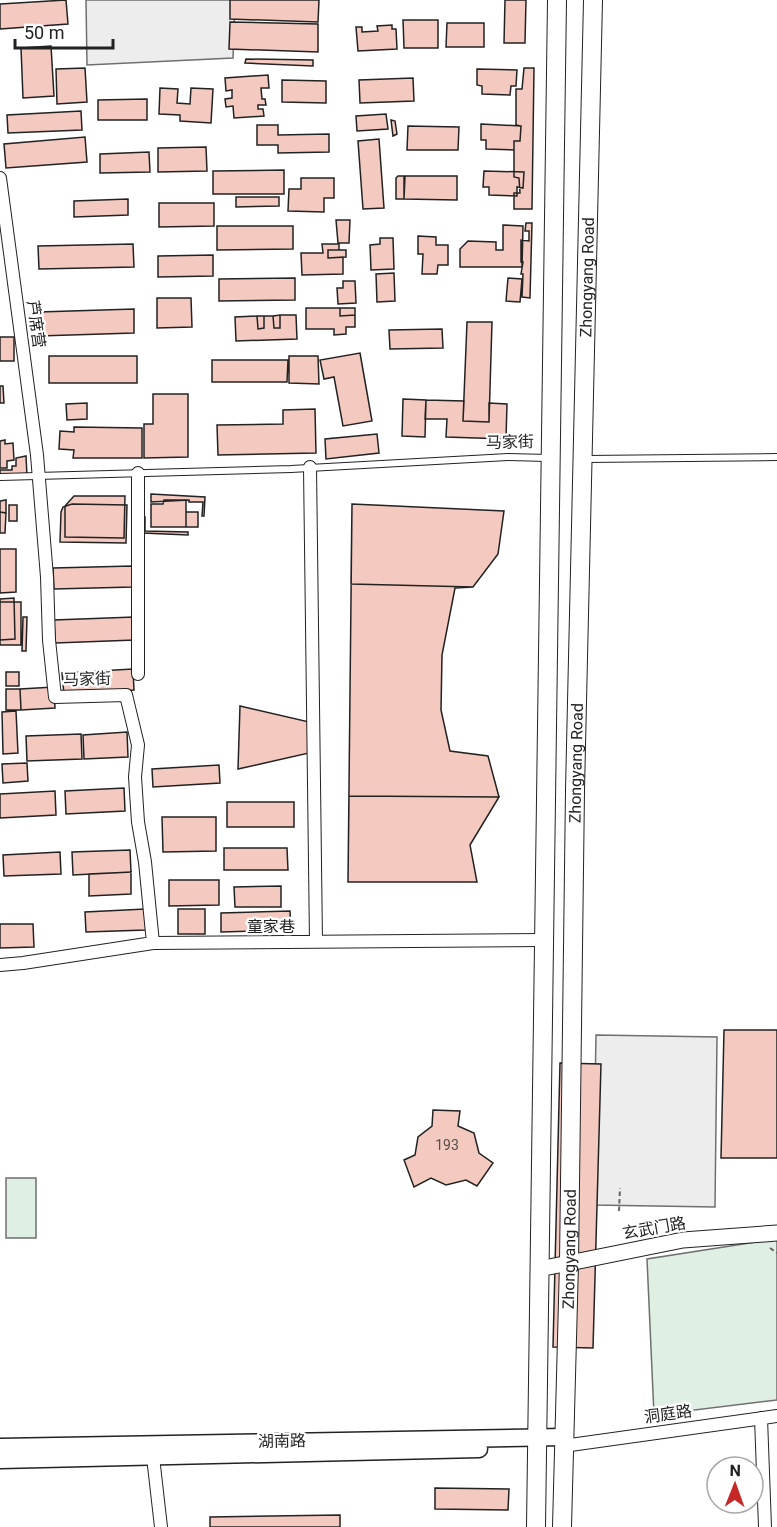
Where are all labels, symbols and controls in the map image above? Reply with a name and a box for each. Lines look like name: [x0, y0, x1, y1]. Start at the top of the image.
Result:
scale bar: [15, 12, 112, 50]
text: 50 m: [24, 22, 64, 43]
street label: Zhongyang Road: [576, 217, 598, 337]
street label: 芦席营: [23, 299, 49, 349]
street label: 马家街: [486, 432, 534, 452]
street label: 马家街: [63, 669, 111, 689]
street label: Zhongyang Road: [565, 703, 586, 823]
street label: 童家巷: [247, 917, 295, 936]
house number: 193: [435, 1137, 459, 1153]
street label: Zhongyang Road: [558, 1189, 579, 1309]
street label: 玄武门路: [621, 1213, 687, 1243]
street label: 洞庭路: [643, 1401, 693, 1427]
street label: 湖南路: [258, 1431, 306, 1451]
north arrow: [705, 1455, 765, 1515]
text: N: [729, 1461, 741, 1480]

